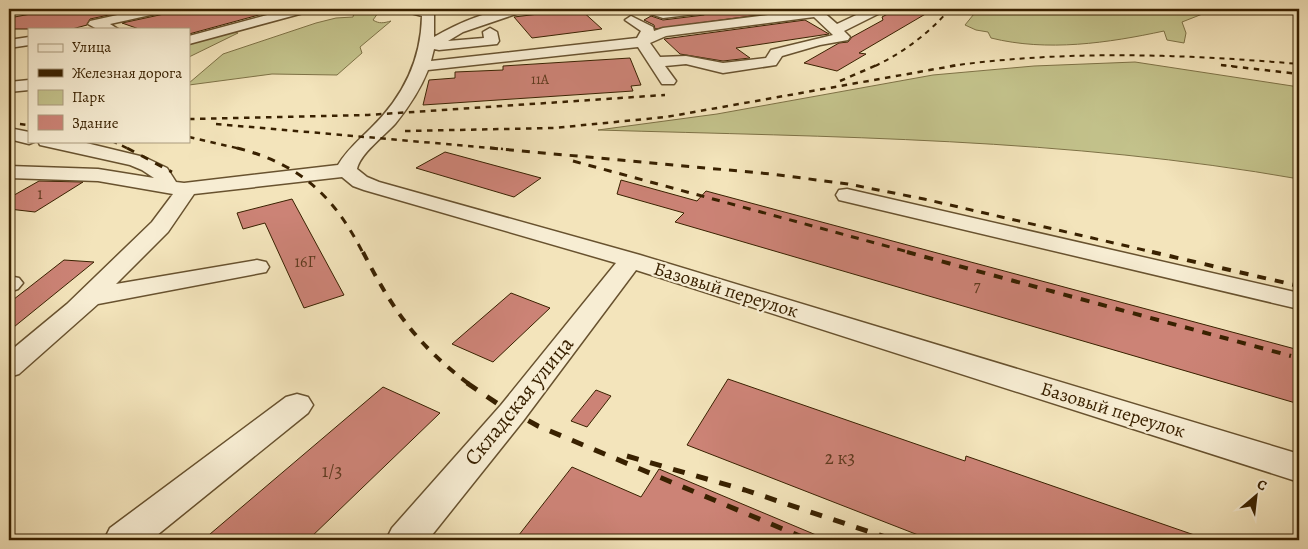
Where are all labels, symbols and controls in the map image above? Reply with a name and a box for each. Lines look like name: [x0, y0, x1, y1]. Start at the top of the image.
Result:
legend: [28, 28, 190, 142]
text: Улица: [72, 37, 111, 57]
text: Железная дорога: [72, 63, 182, 83]
house number: 11А: [531, 70, 550, 89]
text: Парк: [72, 87, 105, 107]
text: Здание: [72, 113, 119, 133]
house number: 1: [37, 183, 43, 205]
house number: 16Г: [295, 251, 315, 273]
street label: Базовый переулок: [650, 256, 802, 324]
house number: 7: [974, 275, 981, 297]
street label: Складская улица: [457, 329, 581, 472]
street label: Базовый переулок: [1037, 376, 1189, 444]
house number: 2 к3: [825, 445, 855, 471]
house number: 1/3: [322, 458, 342, 484]
north arrow: [1230, 472, 1280, 522]
text: С: [1254, 475, 1270, 496]

